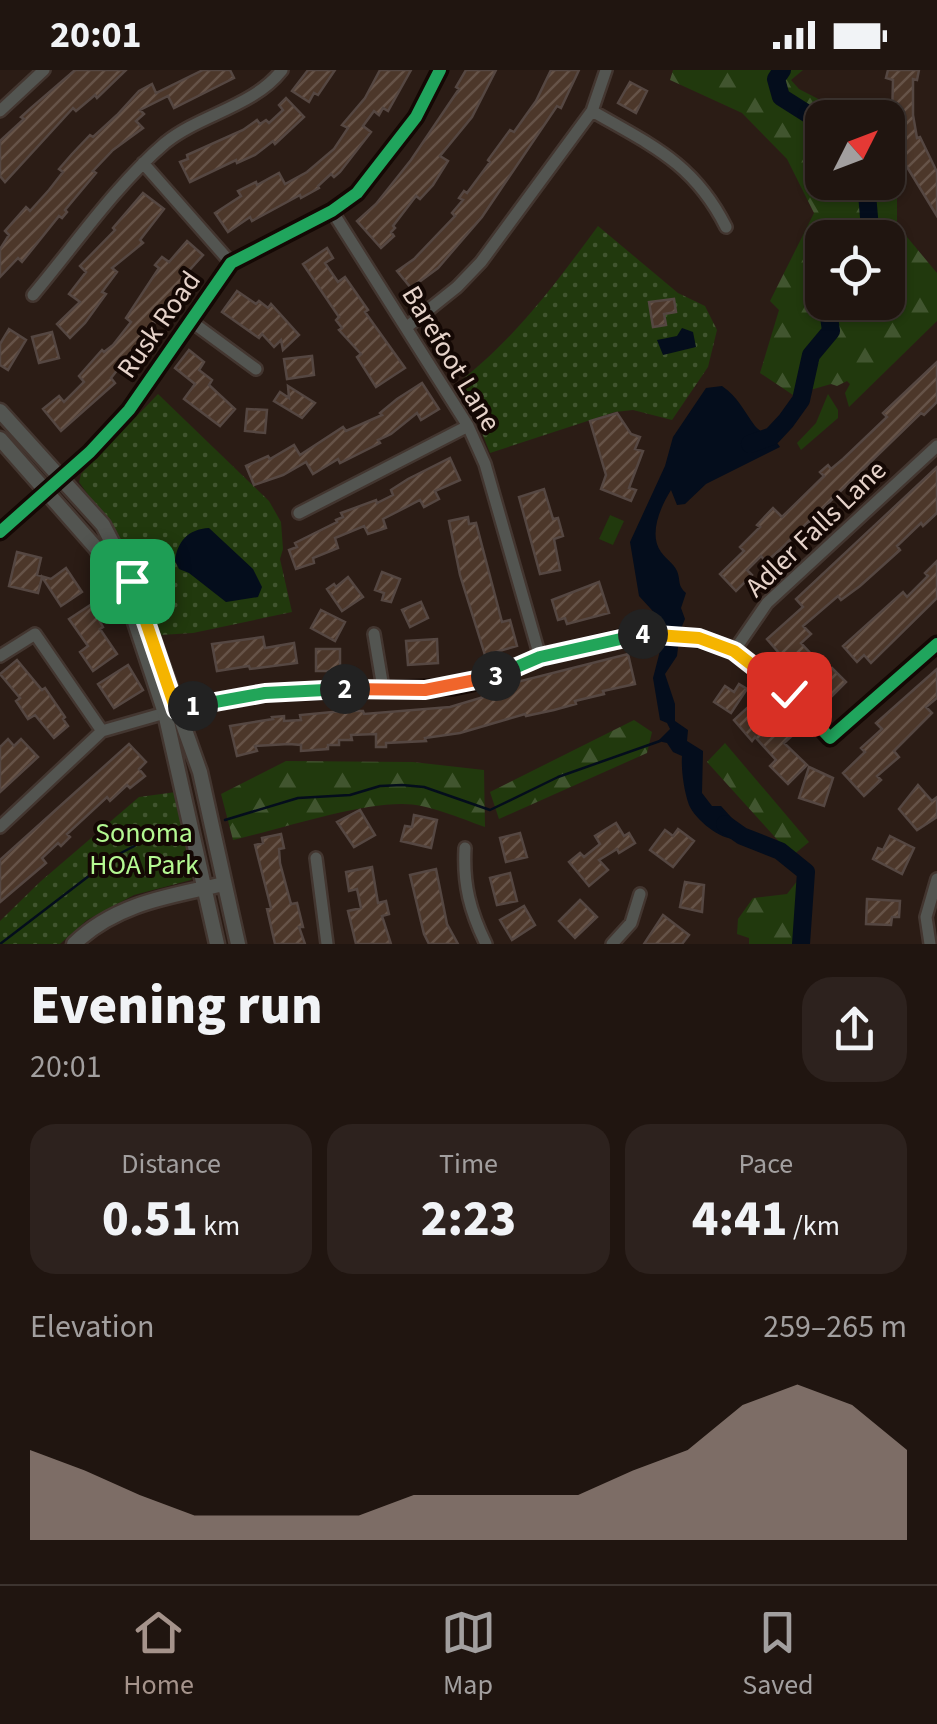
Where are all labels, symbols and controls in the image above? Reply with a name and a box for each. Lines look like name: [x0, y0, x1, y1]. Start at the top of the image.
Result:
text: 20:01: [50, 8, 142, 62]
north arrow: [805, 100, 905, 200]
map controls: [805, 100, 905, 320]
button: locate: [805, 220, 905, 320]
street label: Rusk Road: [107, 263, 210, 386]
street label: Barefoot Lane: [392, 278, 510, 439]
street label: Adler Falls Lane: [736, 451, 895, 607]
pin: [90, 539, 175, 624]
icon: arrive: [105, 554, 160, 609]
pin: 4: [618, 609, 668, 659]
text: 4: [636, 614, 650, 654]
pin: 3: [471, 651, 521, 701]
pin: [747, 652, 832, 737]
text: 3: [489, 656, 503, 696]
pin: 2: [320, 664, 370, 714]
icon: check: [762, 667, 817, 722]
text: 2: [338, 669, 352, 709]
pin: 1: [168, 681, 218, 731]
text: 1: [186, 686, 200, 726]
park label: Sonoma HOA Park: [89, 813, 199, 885]
text: Evening run: [30, 967, 323, 1045]
button: share: [802, 977, 907, 1082]
text: 20:01: [30, 1044, 102, 1090]
text: Distance: [121, 1144, 221, 1184]
text: Time: [439, 1144, 498, 1184]
text: Pace: [738, 1144, 793, 1184]
text: 0.51: [102, 1184, 198, 1255]
text: 2:23: [421, 1184, 516, 1255]
text: 4:41: [692, 1184, 787, 1255]
text: km: [198, 1206, 240, 1246]
text: /km: [787, 1206, 840, 1246]
text: Elevation: [30, 1304, 155, 1350]
text: 259–265 m: [763, 1304, 907, 1350]
tab: Home: [123, 1605, 194, 1705]
tab: Map: [441, 1605, 496, 1705]
tab: Saved: [742, 1605, 814, 1705]

